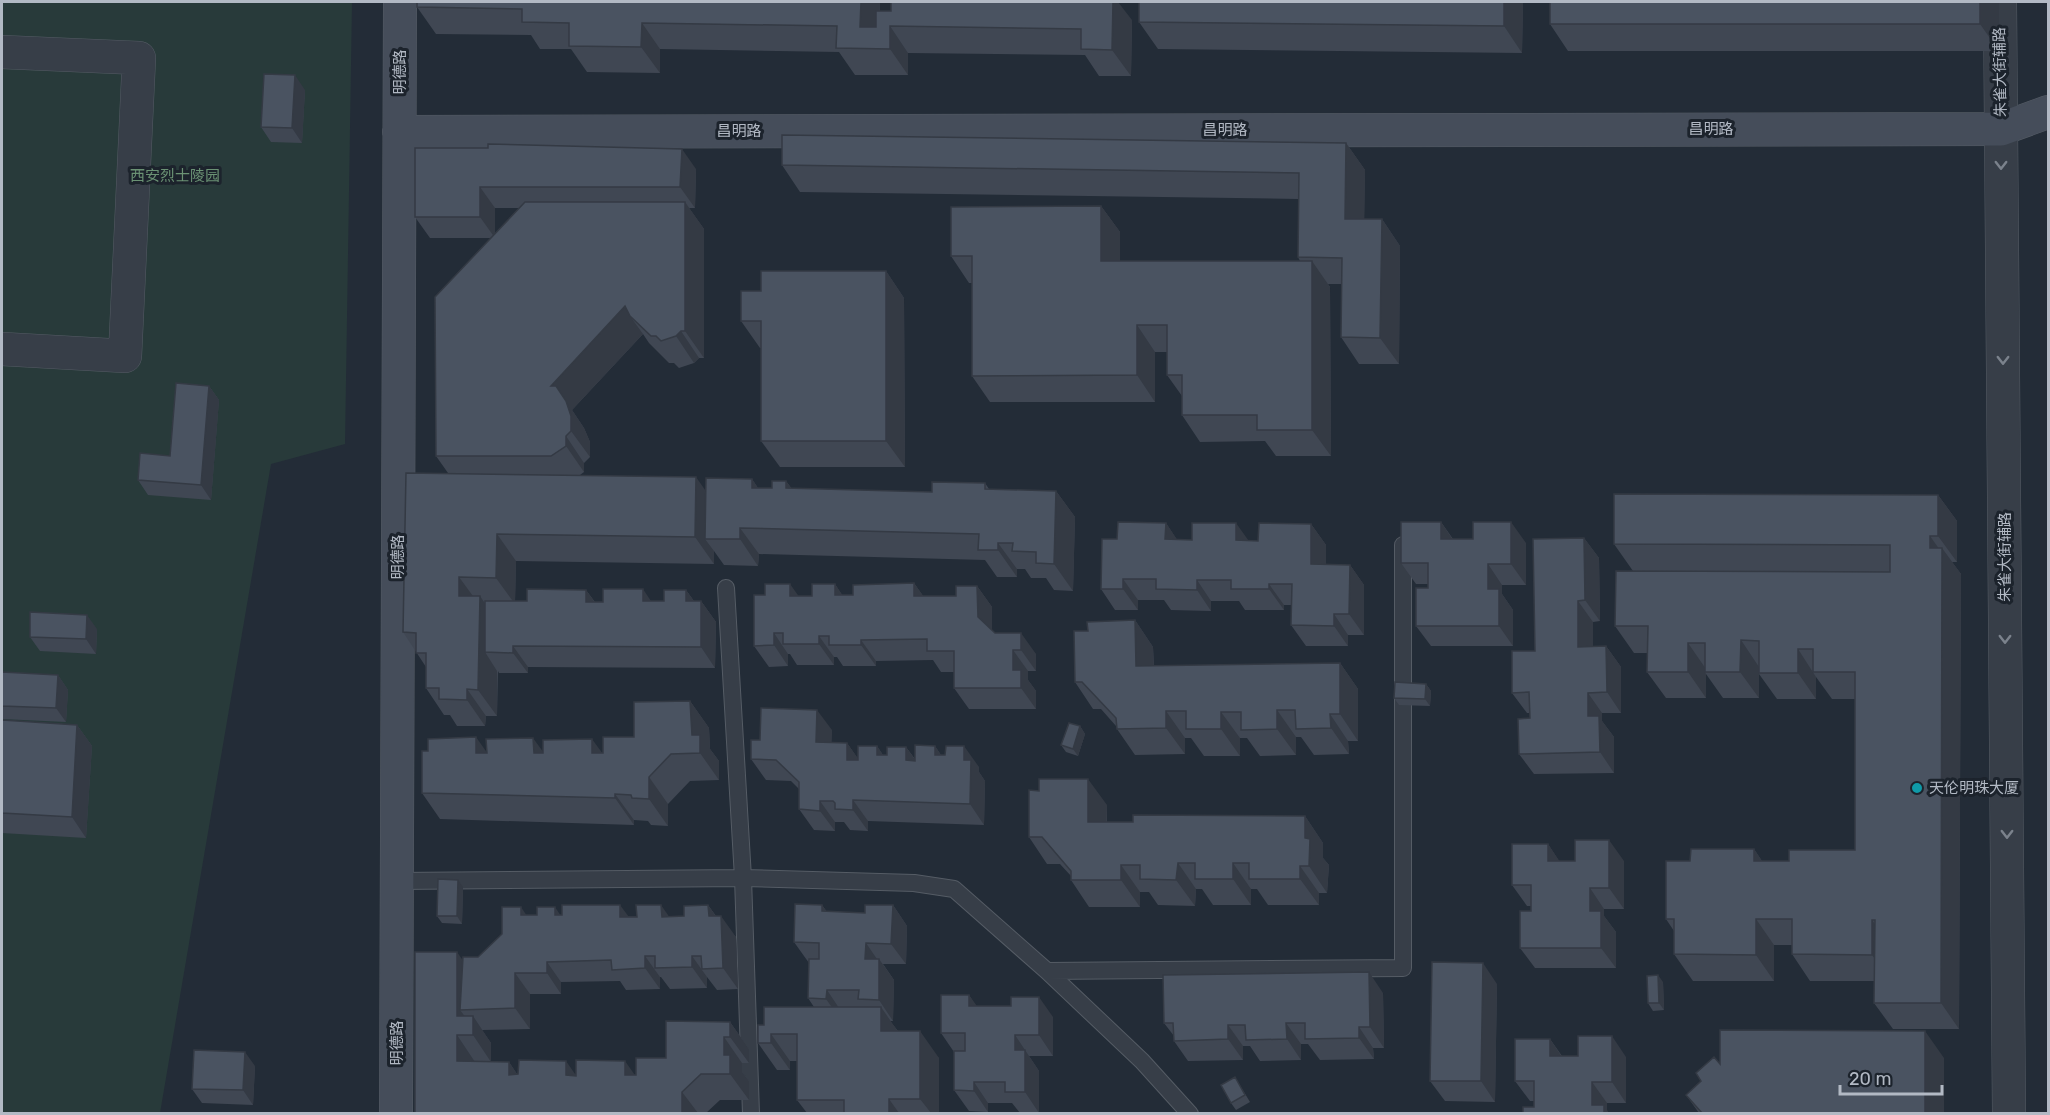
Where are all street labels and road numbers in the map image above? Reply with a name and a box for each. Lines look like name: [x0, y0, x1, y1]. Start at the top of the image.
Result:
street label: 朱雀大街辅路: [1990, 27, 2010, 117]
street label: 明德路: [391, 49, 409, 95]
street label: 昌明路: [1688, 120, 1734, 138]
street label: 昌明路: [1202, 121, 1248, 139]
street label: 昌明路: [716, 122, 762, 140]
street label: 朱雀大街辅路: [1996, 512, 2014, 602]
street label: 明德路: [389, 534, 407, 580]
street label: 明德路: [388, 1020, 406, 1066]

